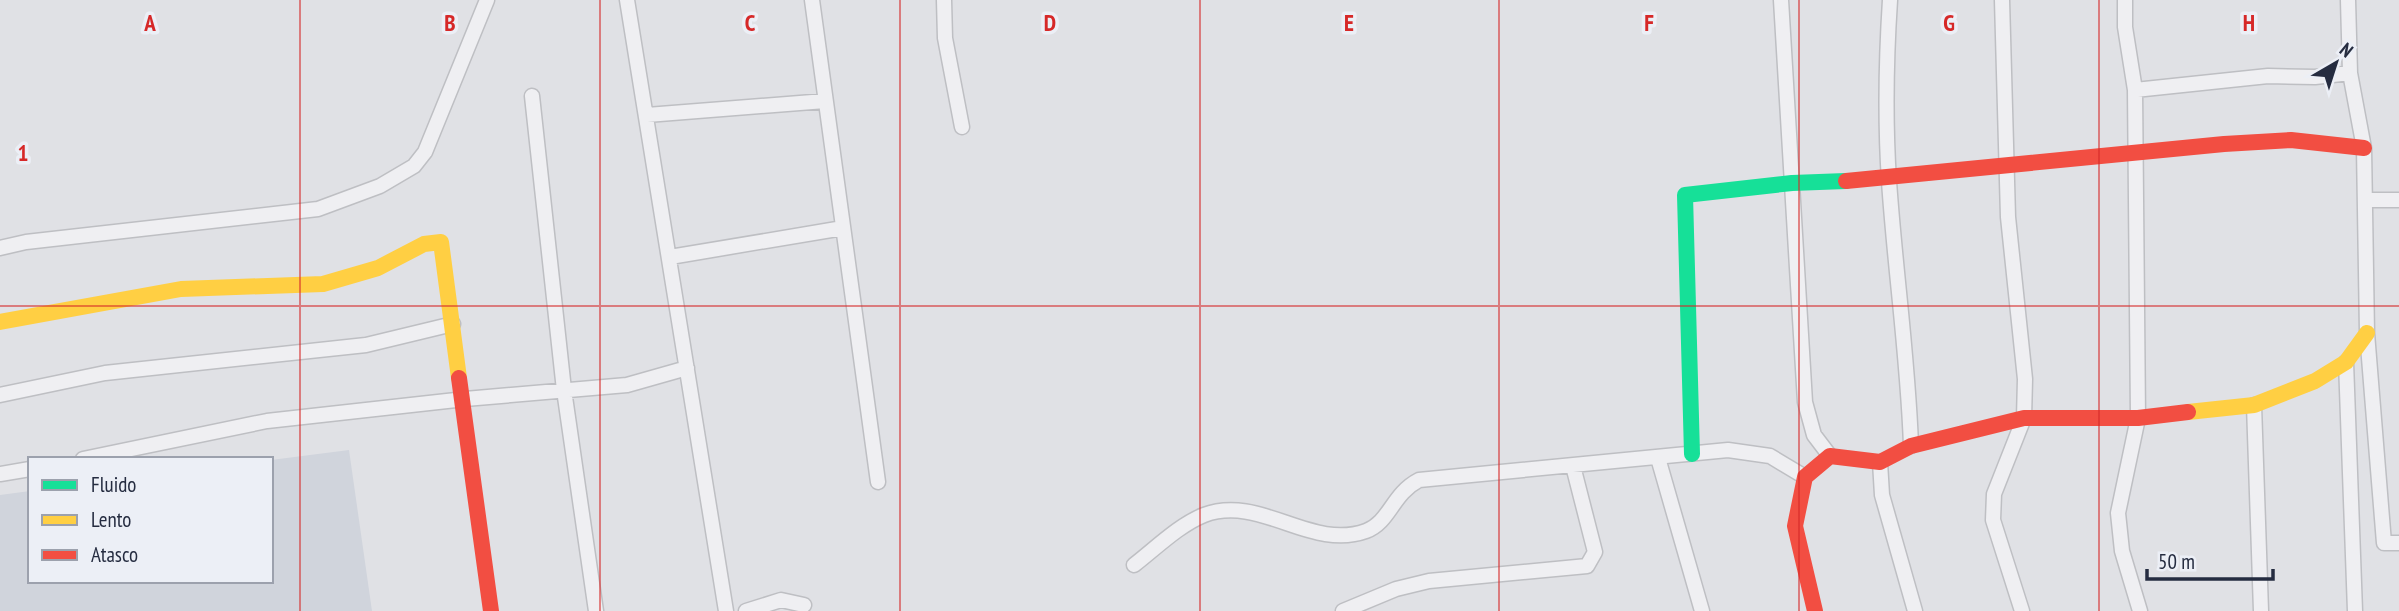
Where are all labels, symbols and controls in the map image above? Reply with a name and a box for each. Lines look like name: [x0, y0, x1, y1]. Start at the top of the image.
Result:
text: A: [143, 8, 156, 37]
text: B: [444, 8, 456, 37]
text: C: [745, 8, 756, 37]
text: D: [1044, 8, 1056, 37]
text: E: [1344, 8, 1354, 37]
text: F: [1644, 8, 1654, 37]
text: G: [1943, 8, 1955, 37]
text: H: [2243, 8, 2255, 37]
north arrow: [2301, 28, 2371, 98]
text: N: [2335, 37, 2358, 62]
text: 1: [18, 138, 29, 167]
legend: [28, 457, 273, 583]
text: Fluido: [91, 471, 136, 498]
text: Lento: [91, 506, 131, 533]
scale bar: [2147, 538, 2273, 582]
text: Atasco: [91, 541, 138, 568]
text: 50 m: [2158, 548, 2195, 575]

